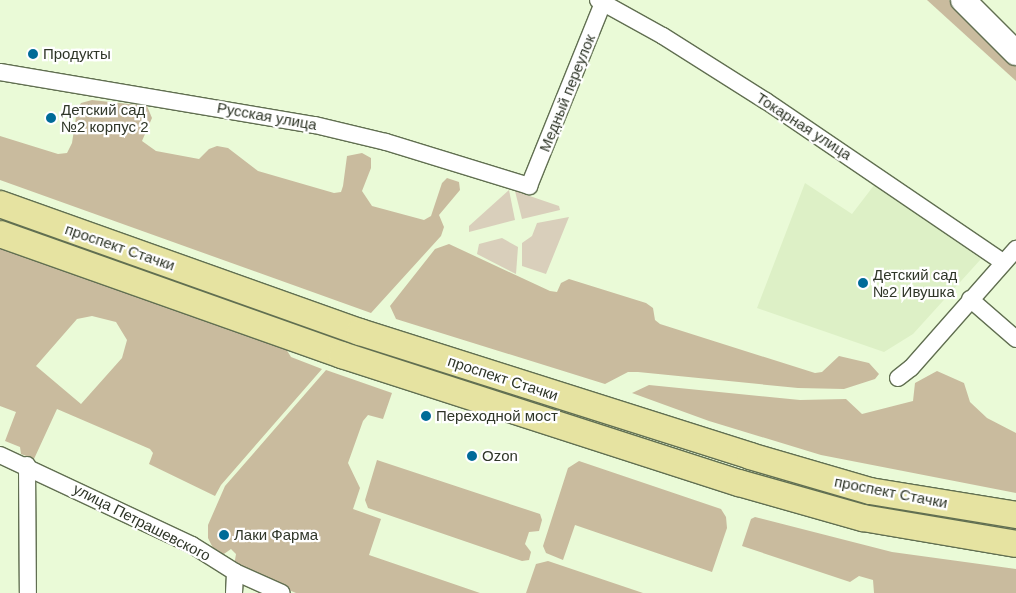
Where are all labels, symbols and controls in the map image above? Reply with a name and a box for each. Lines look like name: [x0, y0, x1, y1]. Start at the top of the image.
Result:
street label: Медный переулок: [535, 32, 599, 154]
place label: Продукты: [43, 45, 111, 63]
marker: Продукты: [27, 48, 39, 60]
street label: Токарная улица: [753, 88, 855, 164]
street label: Русская улица: [216, 98, 318, 134]
place label: Детский сад №2 корпус 2: [61, 100, 148, 135]
marker: Детский сад №2 корпус 2: [45, 112, 57, 124]
street label: проспект Стачки: [63, 220, 177, 274]
place label: Детский сад №2 Ивушка: [873, 265, 957, 300]
marker: Детский сад №2 Ивушка: [857, 277, 869, 289]
street label: проспект Стачки: [446, 352, 560, 404]
place label: Переходной мост: [436, 407, 558, 425]
marker: Переходной мост: [420, 410, 432, 422]
place label: Ozon: [482, 447, 518, 465]
marker: Ozon: [466, 450, 478, 462]
street label: проспект Стачки: [833, 472, 949, 512]
street label: улица Петрашевского: [70, 480, 214, 564]
place label: Лаки Фарма: [234, 526, 318, 544]
marker: Лаки Фарма: [218, 529, 230, 541]

